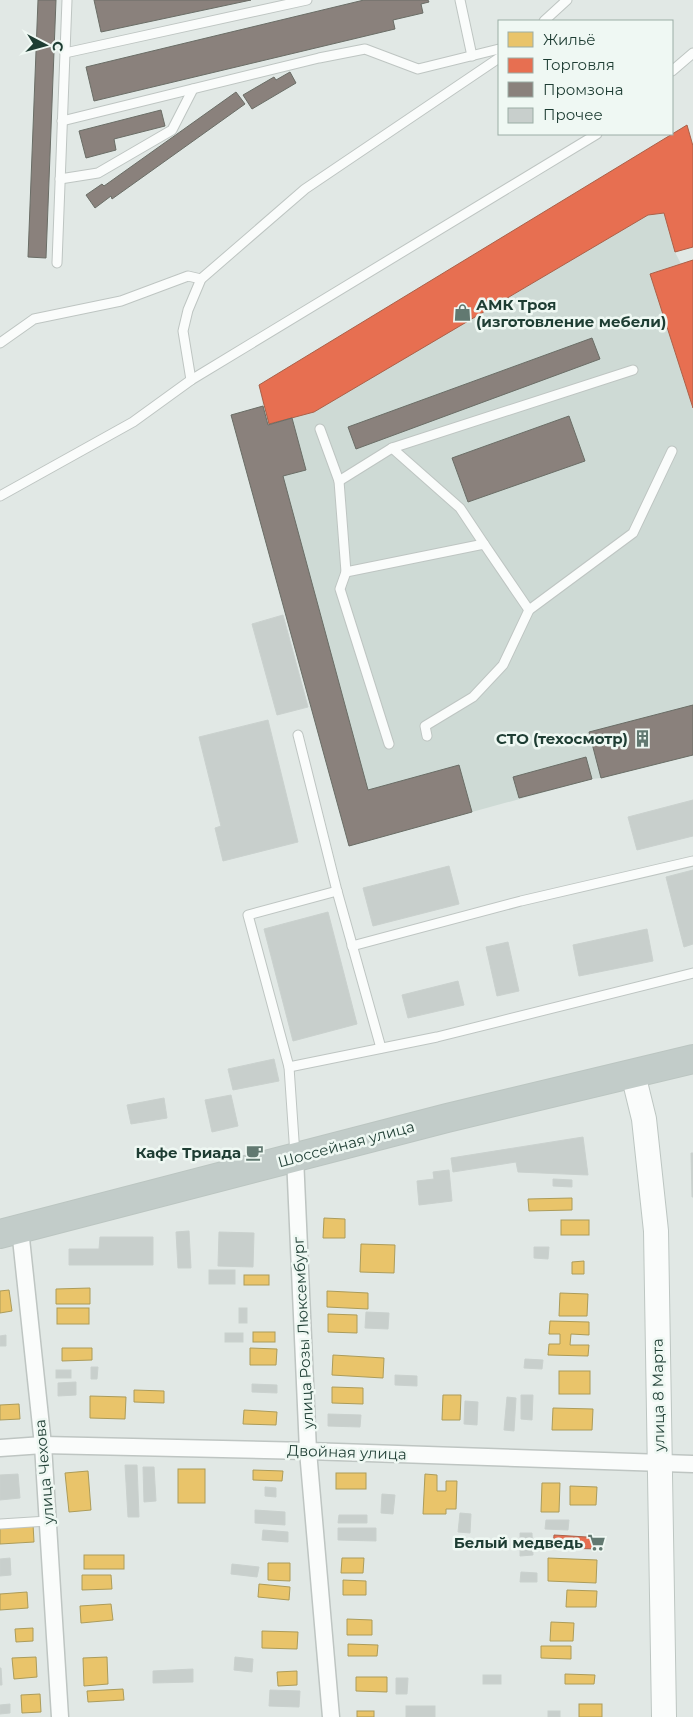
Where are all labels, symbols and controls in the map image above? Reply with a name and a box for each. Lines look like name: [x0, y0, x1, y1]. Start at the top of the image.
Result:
north arrow: [20, 20, 70, 70]
legend: [498, 20, 673, 135]
text: Жильё: [543, 30, 596, 49]
text: С: [48, 40, 67, 52]
text: Торговля: [543, 55, 615, 74]
text: Промзона: [543, 80, 623, 99]
text: Прочее: [543, 105, 603, 124]
place label: АМК Троя (изготовление мебели): [476, 295, 666, 331]
shop icon: АМК Троя (изготовление мебели): [452, 303, 472, 323]
building icon: СТО (техосмотр): [632, 728, 652, 748]
place label: СТО (техосмотр): [496, 729, 628, 748]
street label: Шоссейная улица: [275, 1117, 417, 1171]
cafe icon: Кафе Триада: [245, 1142, 265, 1162]
place label: Кафе Триада: [135, 1143, 241, 1162]
street label: улица Розы Люксембург: [288, 1235, 318, 1431]
street label: улица 8 Марта: [648, 1338, 669, 1453]
street label: улица Чехова: [30, 1419, 58, 1526]
street label: Двойная улица: [287, 1440, 407, 1464]
supermarket icon: Белый медведь: [587, 1532, 607, 1552]
place label: Белый медведь: [454, 1533, 583, 1552]

